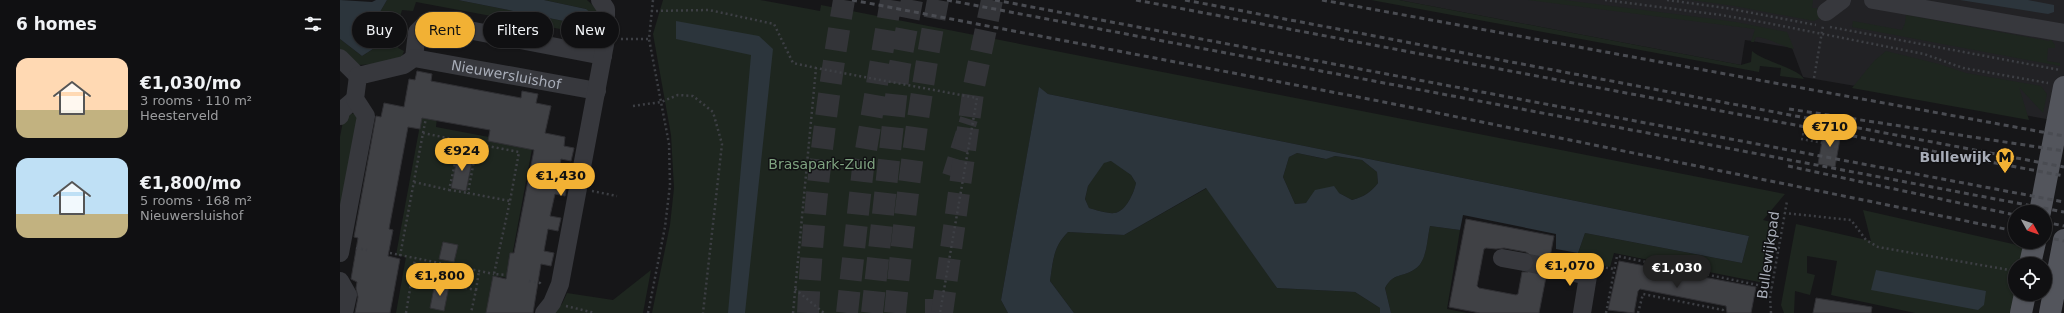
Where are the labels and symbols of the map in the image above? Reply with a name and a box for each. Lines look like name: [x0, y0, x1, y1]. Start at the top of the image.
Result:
street label: Nieuwersluishof: [450, 57, 563, 93]
pin: €710: [1806, 114, 1854, 148]
pin: €924: [438, 138, 486, 172]
metro station icon: Bullewijk: [1994, 146, 2016, 174]
place label: Bullewijk: [1919, 149, 1992, 165]
park label: Brasapark-Zuid: [768, 156, 876, 172]
pin: €1,430: [528, 163, 594, 197]
north arrow: [2008, 205, 2052, 249]
street label: Bullewijkpad: [1754, 210, 1782, 300]
pin: €1,070: [1537, 253, 1603, 287]
pin: €1,030: [1644, 255, 1710, 289]
pin: €1,800: [407, 263, 473, 297]

